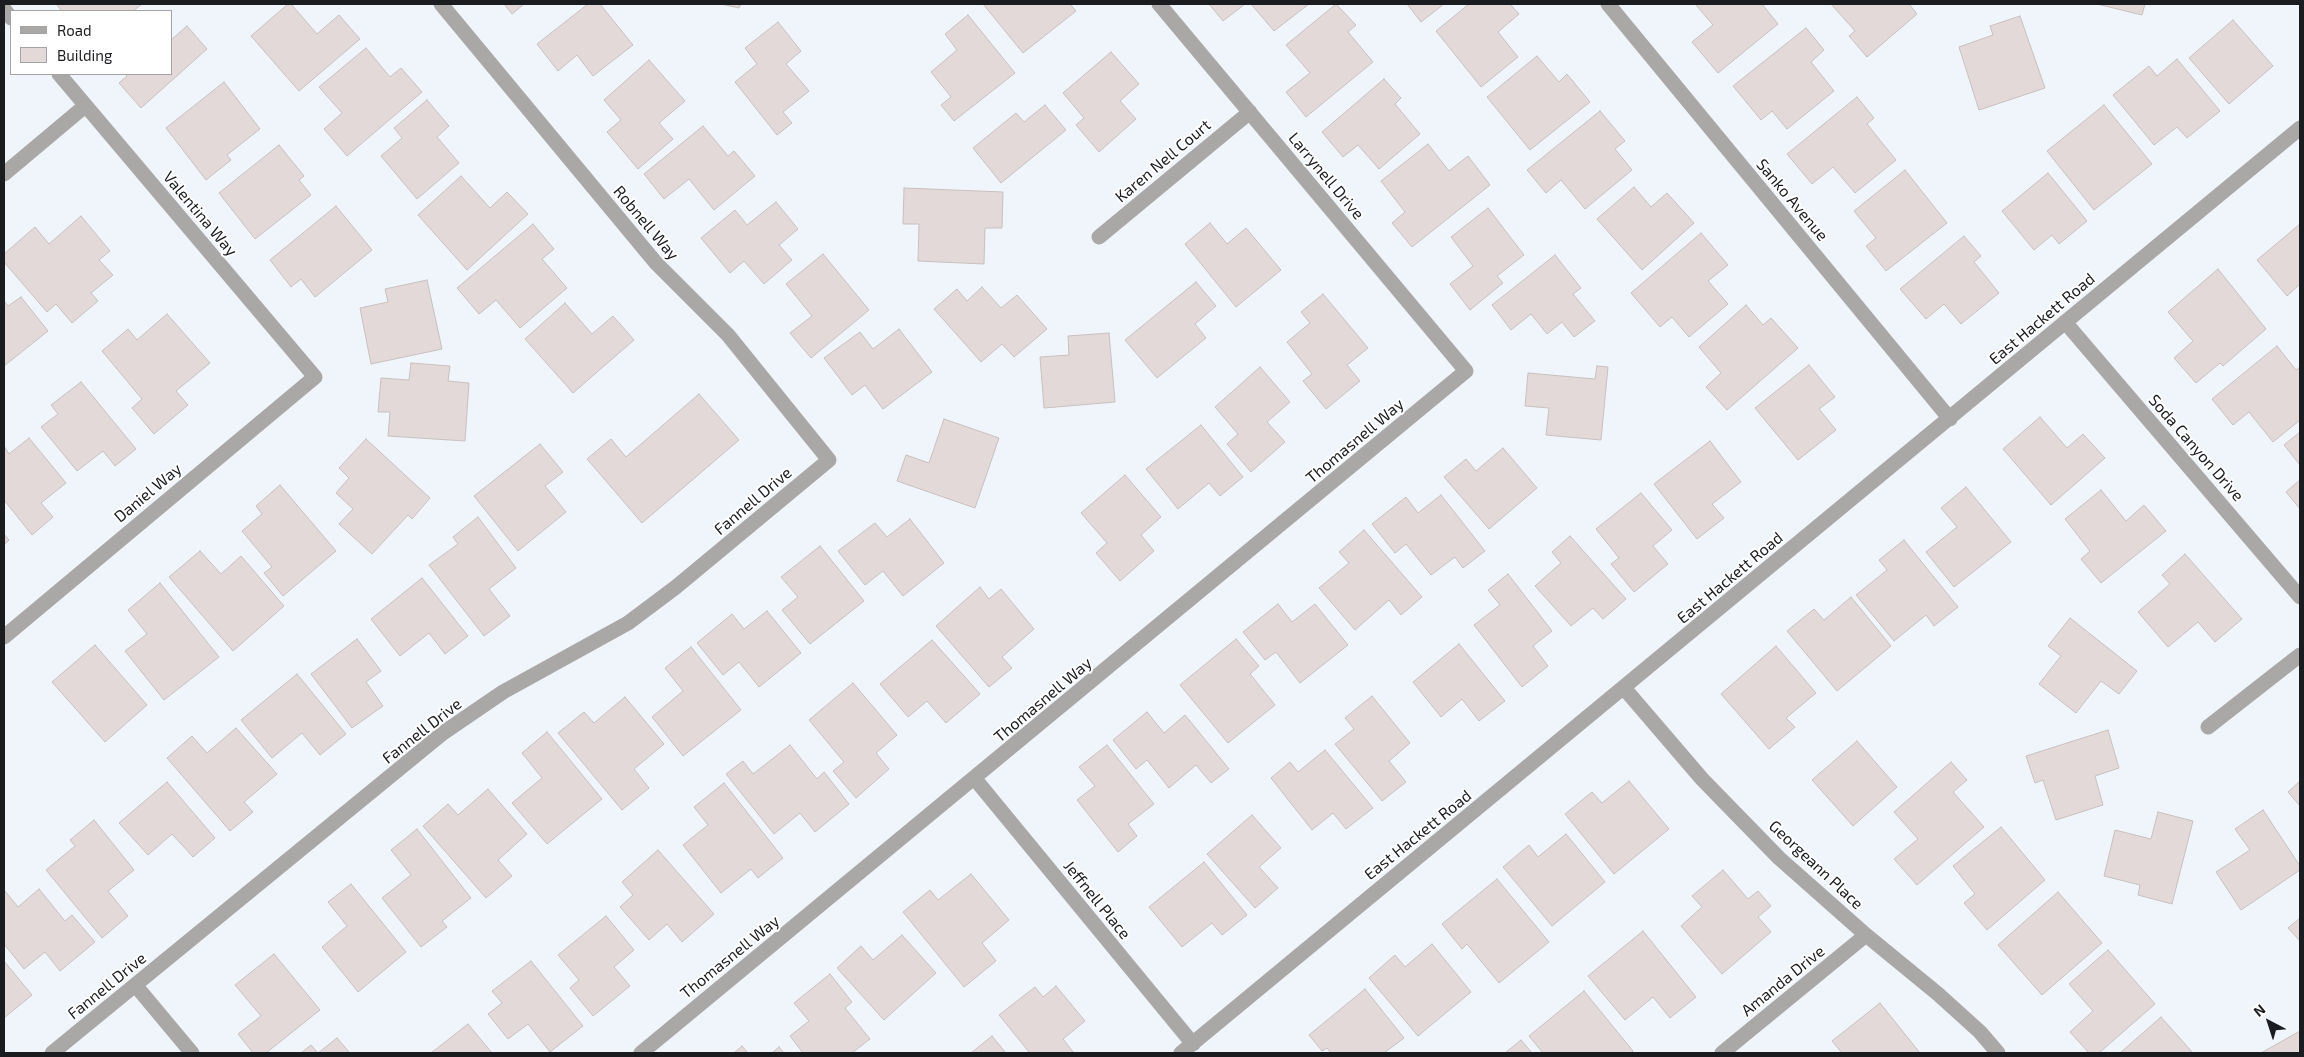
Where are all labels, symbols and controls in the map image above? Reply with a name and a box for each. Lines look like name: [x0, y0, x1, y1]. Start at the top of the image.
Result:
legend: [10, 10, 172, 75]
text: Road: [57, 21, 92, 39]
text: Building: [57, 46, 112, 64]
street label: Karen Nell Court: [1111, 116, 1215, 206]
street label: Larrynell Drive: [1284, 129, 1368, 223]
street label: Sanko Avenue: [1752, 155, 1832, 245]
street label: Valentina Way: [159, 168, 241, 260]
street label: Robnell Way: [609, 182, 683, 264]
street label: East Hackett Road: [1985, 269, 2099, 369]
street label: Soda Canyon Drive: [2144, 391, 2248, 505]
street label: Thomasnell Way: [1302, 395, 1408, 487]
street label: Daniel Way: [110, 459, 186, 527]
street label: Fannell Drive: [710, 463, 796, 539]
street label: East Hackett Road: [1673, 528, 1787, 628]
street label: Thomasnell Way: [990, 654, 1096, 746]
street label: Fannell Drive: [379, 694, 465, 768]
street label: East Hackett Road: [1361, 786, 1475, 884]
street label: Georgeann Place: [1765, 816, 1867, 914]
street label: Jeffnell Place: [1059, 857, 1135, 943]
street label: Thomasnell Way: [677, 911, 783, 1003]
street label: Amanda Drive: [1737, 942, 1829, 1020]
street label: Fannell Drive: [64, 949, 150, 1023]
north arrow: [2244, 997, 2294, 1047]
text: N: [2250, 1000, 2268, 1020]

